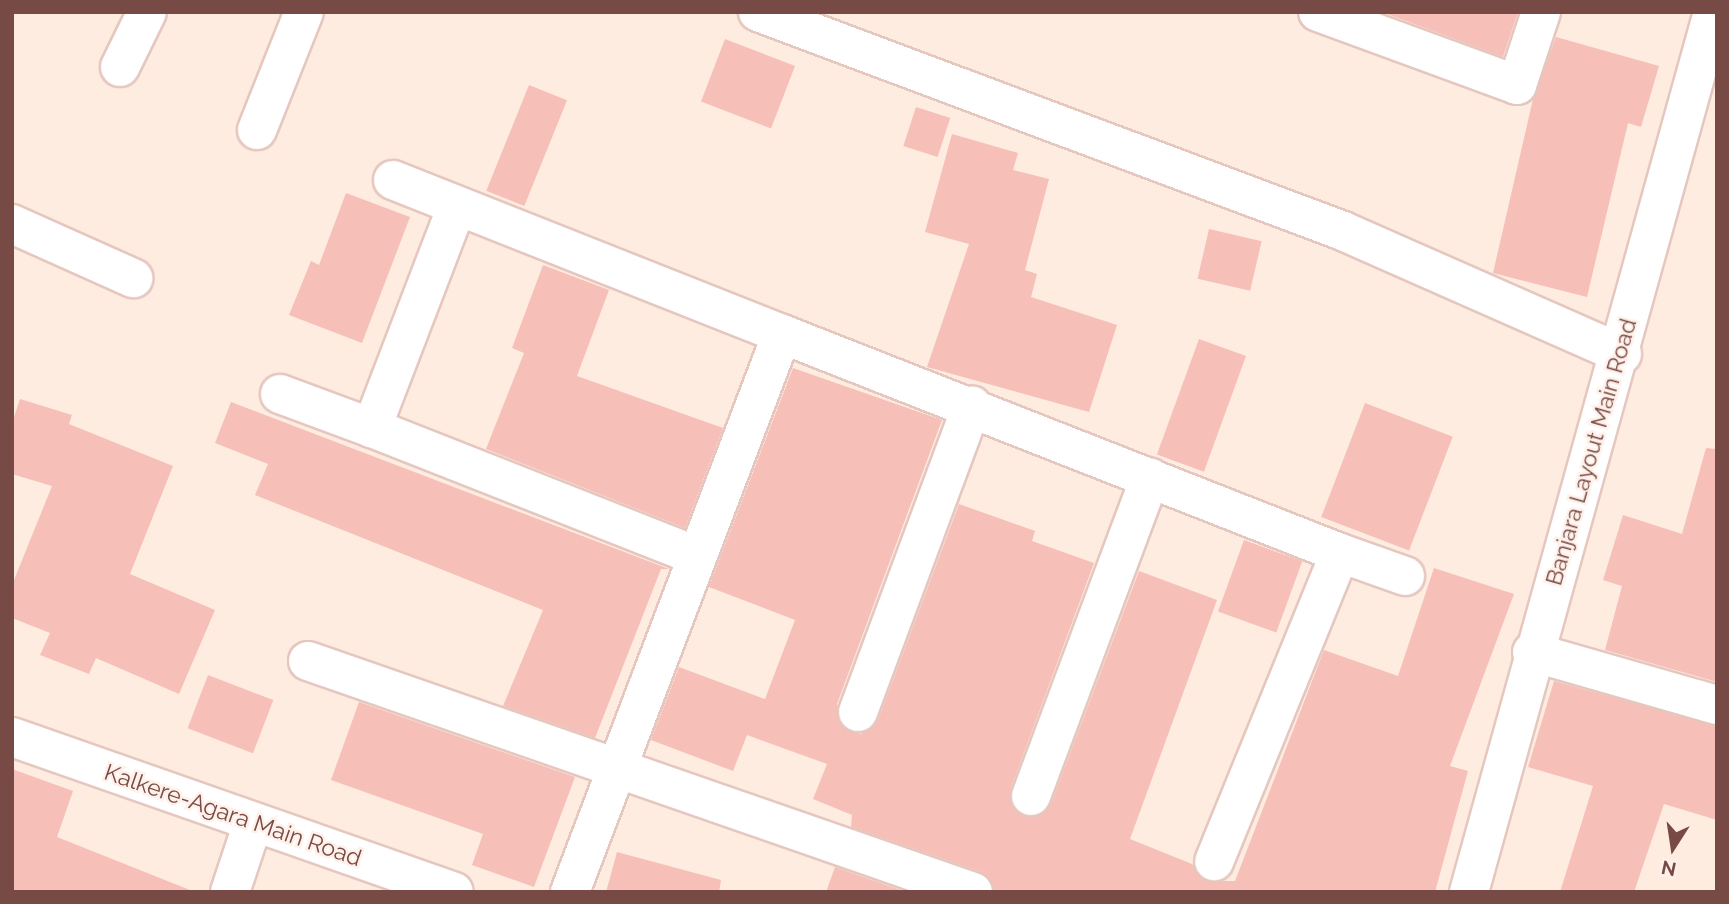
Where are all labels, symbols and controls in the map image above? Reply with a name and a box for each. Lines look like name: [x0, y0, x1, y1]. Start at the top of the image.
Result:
street label: Banjara Layout Main Road: [1540, 316, 1642, 588]
street label: Kalkere-Agara Main Road: [101, 758, 365, 872]
north arrow: [1638, 813, 1708, 883]
text: N: [1659, 856, 1678, 881]

